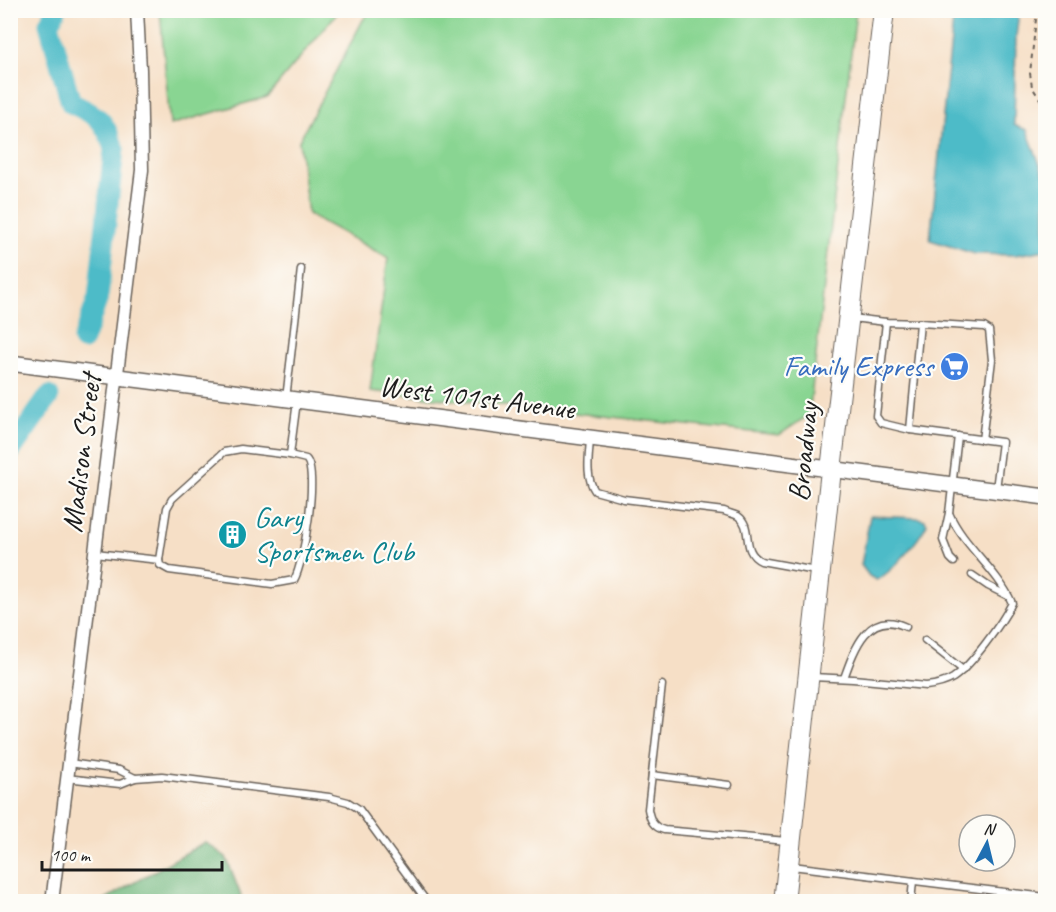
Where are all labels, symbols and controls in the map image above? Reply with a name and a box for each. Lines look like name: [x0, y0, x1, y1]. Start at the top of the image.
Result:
place label: Family Express: [783, 347, 936, 385]
supermarket icon: Family Express: [938, 350, 970, 382]
street label: West 101st Avenue: [377, 366, 579, 428]
street label: Madison Street: [52, 368, 110, 534]
street label: Broadway: [779, 398, 827, 503]
place label: Gary Sportsmen Club: [254, 498, 416, 570]
building icon: Gary Sportsmen Club: [217, 518, 249, 550]
north arrow: [957, 813, 1017, 873]
text: N: [983, 819, 998, 840]
scale bar: [42, 834, 222, 872]
text: 100 m: [51, 844, 92, 866]

